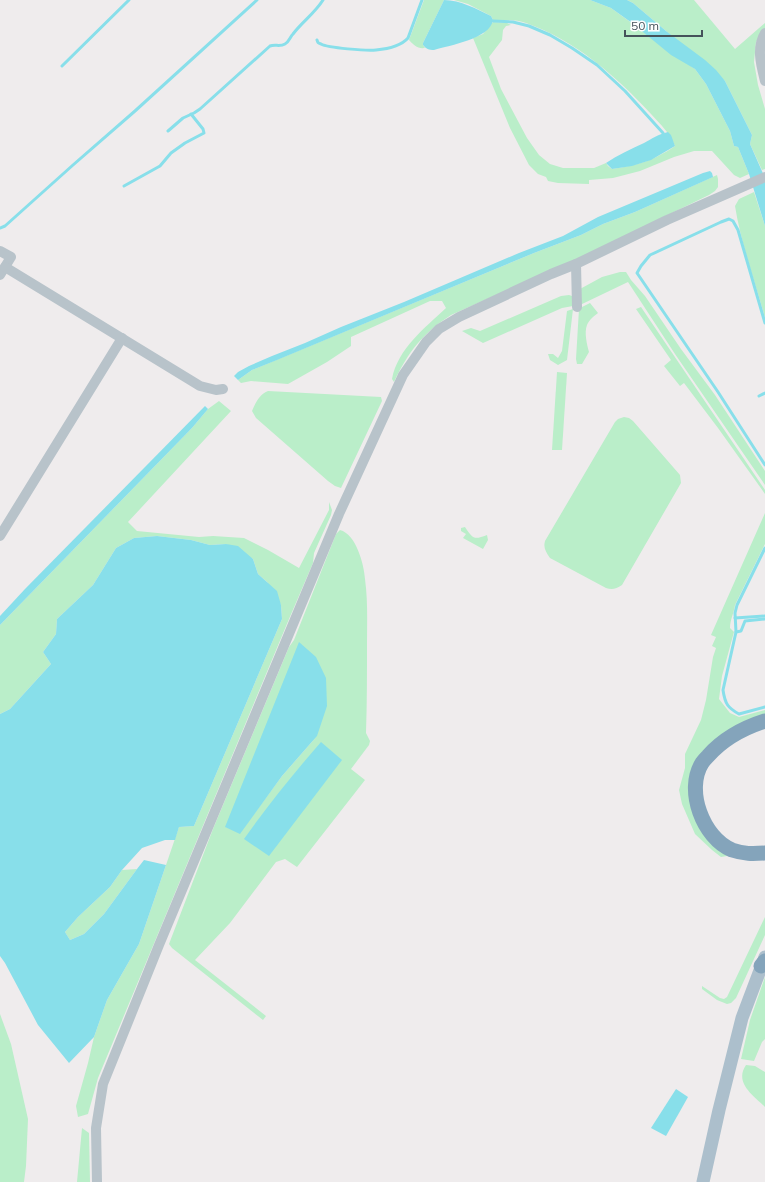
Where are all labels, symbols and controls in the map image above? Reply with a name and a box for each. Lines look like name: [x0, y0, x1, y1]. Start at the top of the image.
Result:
scale bar: [625, 12, 702, 38]
text: 50 m: [631, 18, 659, 33]

